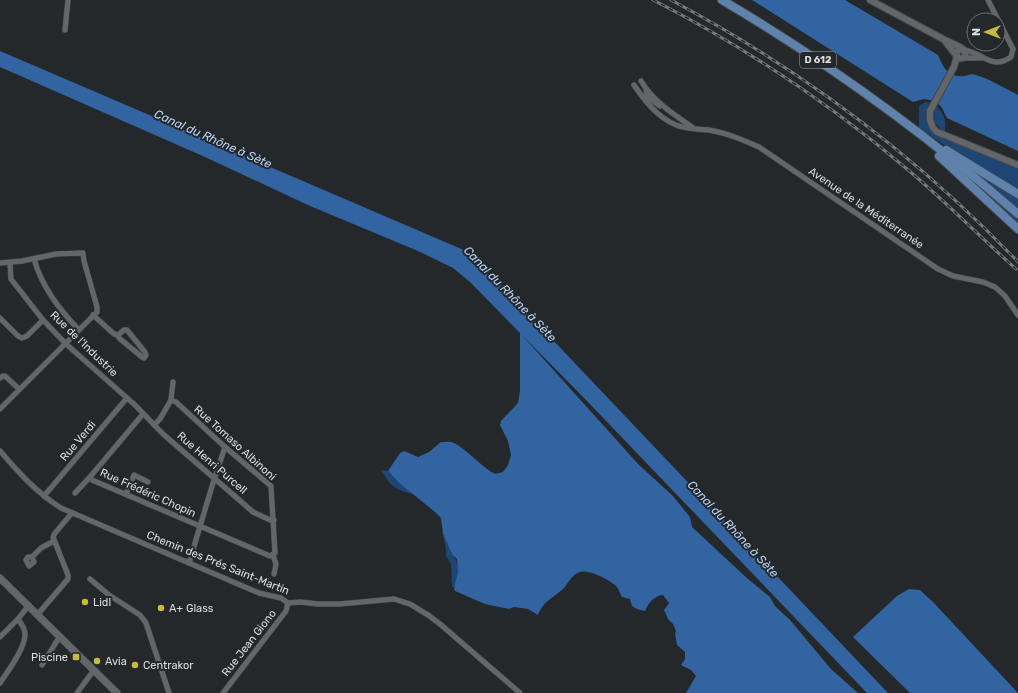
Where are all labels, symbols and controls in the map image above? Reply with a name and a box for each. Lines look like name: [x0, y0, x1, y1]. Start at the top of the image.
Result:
north arrow: [966, 12, 1006, 52]
text: N: [970, 28, 983, 36]
road number: D 612: [800, 52, 836, 68]
water label: Canal du Rhône à Sète: [152, 107, 274, 171]
street label: Avenue de la Méditerranée: [806, 165, 926, 251]
water label: Canal du Rhône à Sète: [461, 243, 559, 345]
street label: Rue de l'Industrie: [48, 308, 120, 380]
street label: Rue Tomaso Albinoni: [191, 403, 279, 483]
street label: Rue Verdi: [57, 418, 99, 464]
street label: Rue Henri Purcell: [174, 429, 250, 497]
street label: Rue Frédéric Chopin: [98, 466, 198, 520]
water label: Canal du Rhône à Sète: [685, 478, 782, 580]
street label: Chemin des Prés Saint-Martin: [145, 528, 291, 598]
place label: Lidl: [93, 596, 111, 609]
marker: Lidl: [80, 597, 90, 607]
place label: A+ Glass: [169, 602, 214, 615]
marker: A+ Glass: [156, 603, 166, 613]
street label: Rue Jean Giono: [219, 607, 279, 679]
place label: Piscine: [31, 651, 68, 664]
marker: Piscine: [71, 652, 81, 662]
place label: Avia: [105, 655, 127, 668]
marker: Avia: [92, 656, 102, 666]
place label: Centrakor: [143, 659, 194, 672]
marker: Centrakor: [130, 660, 140, 670]

